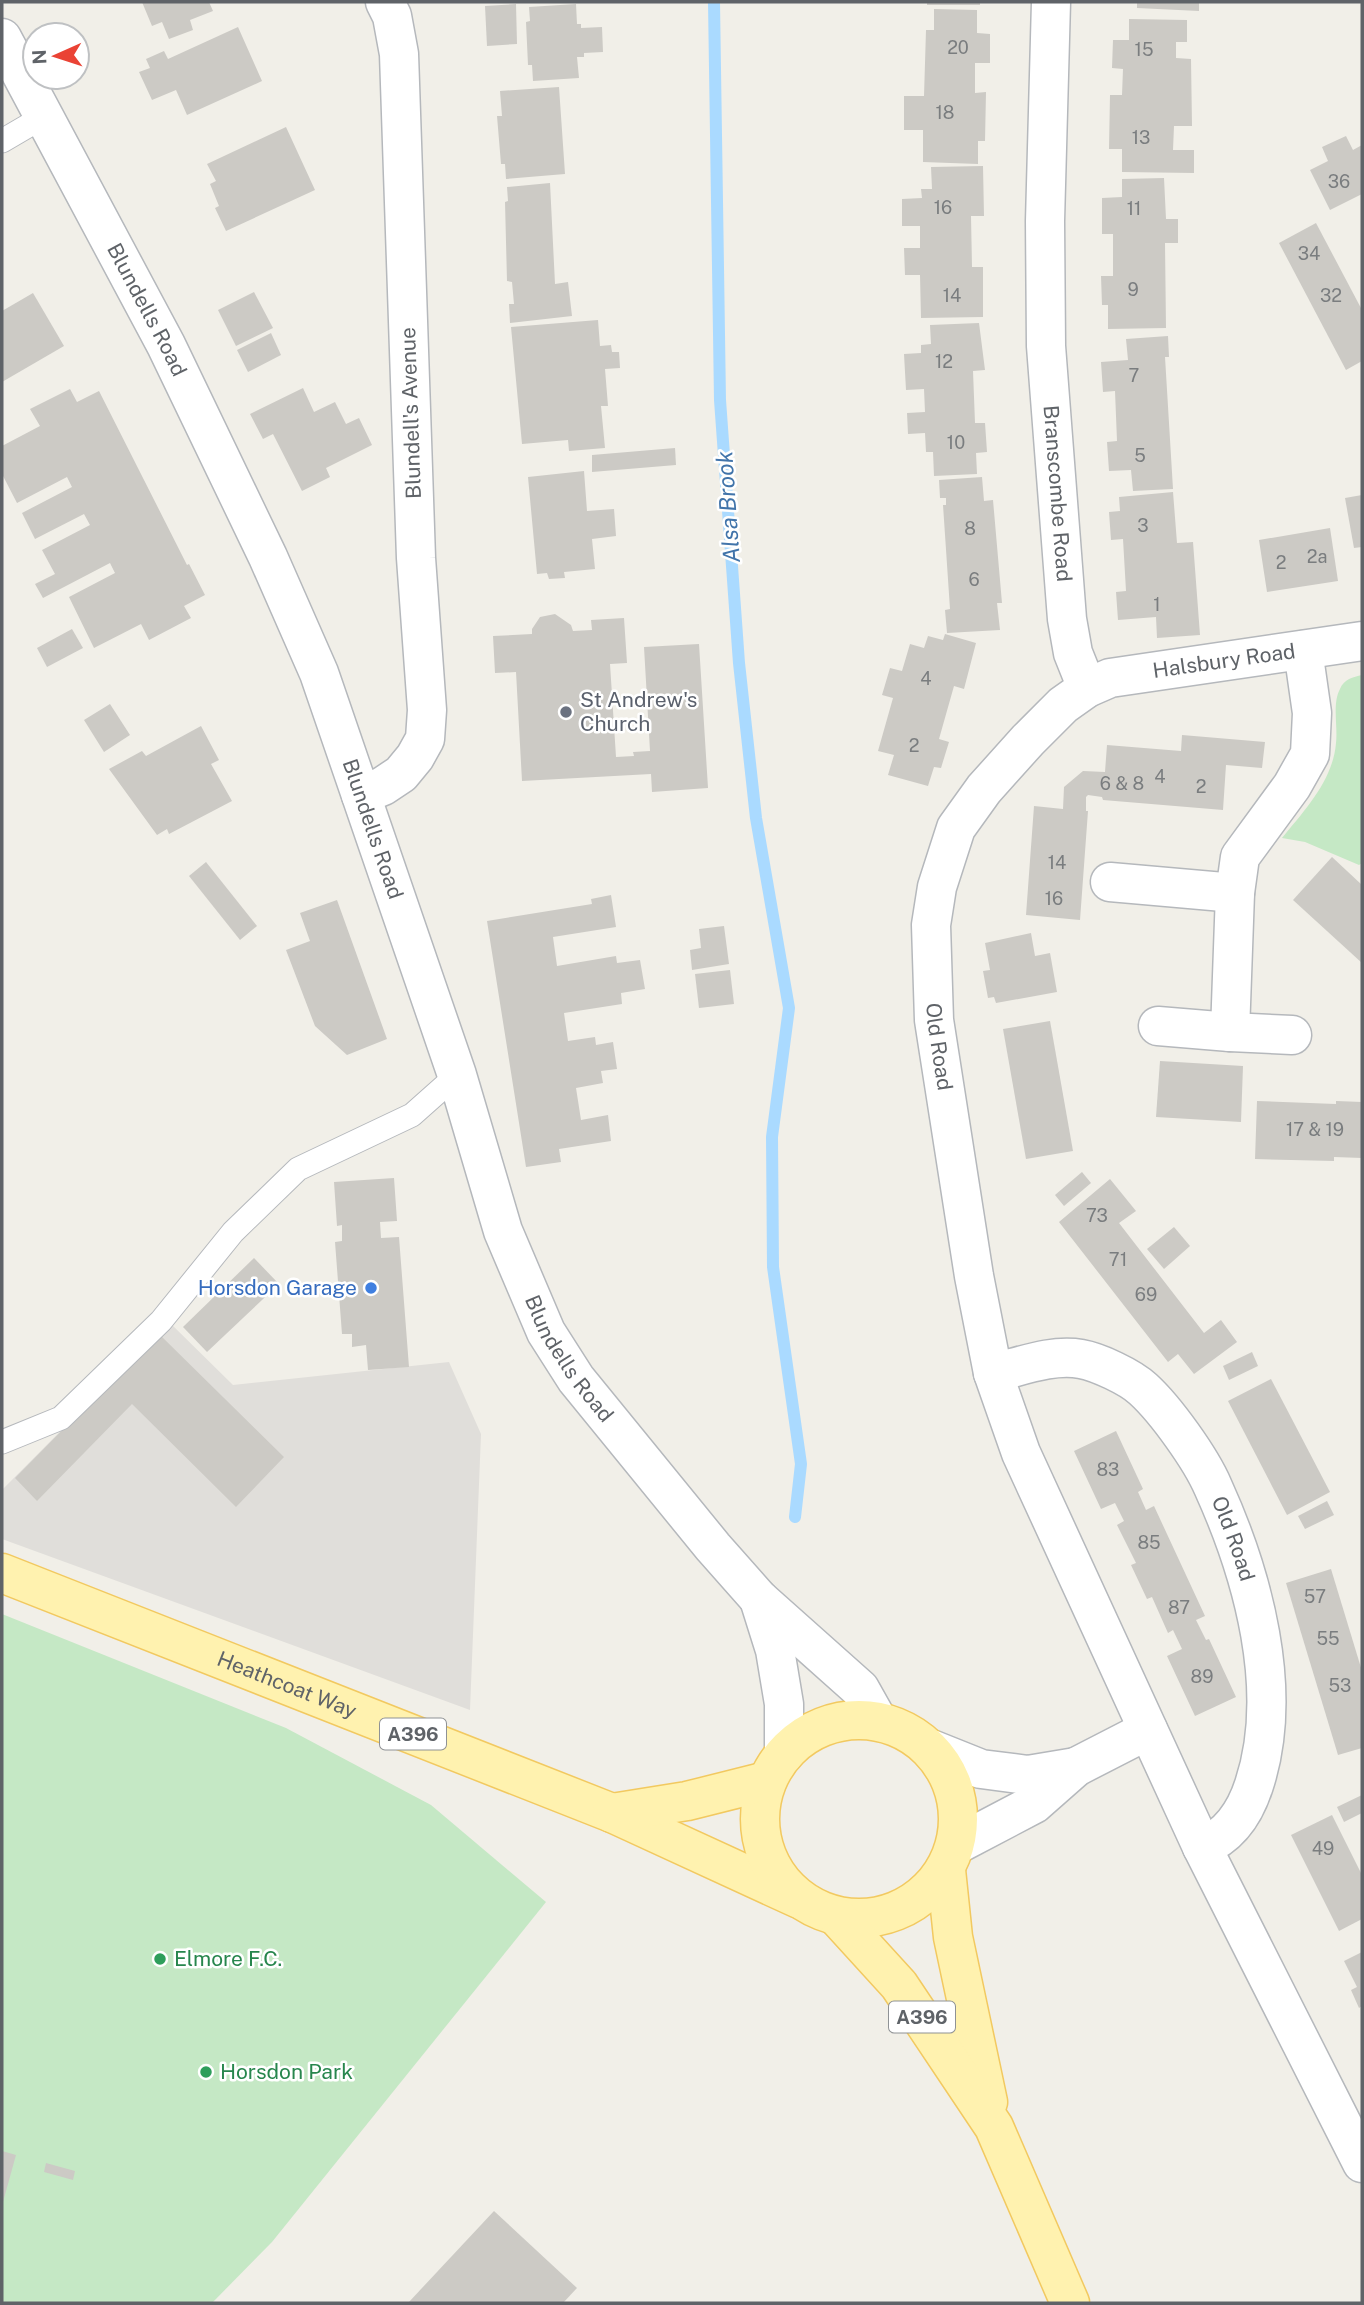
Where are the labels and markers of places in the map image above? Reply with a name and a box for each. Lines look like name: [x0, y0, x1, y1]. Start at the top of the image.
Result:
place label: St Andrew's Church: [580, 687, 697, 736]
marker: St Andrew's Church: [558, 704, 574, 720]
place label: Horsdon Garage: [198, 1275, 357, 1300]
marker: Horsdon Garage: [363, 1280, 379, 1296]
place label: Elmore F.C.: [174, 1946, 282, 1971]
marker: Elmore F.C.: [152, 1951, 168, 1967]
place label: Horsdon Park: [220, 2059, 353, 2084]
marker: Horsdon Park: [198, 2064, 214, 2080]

